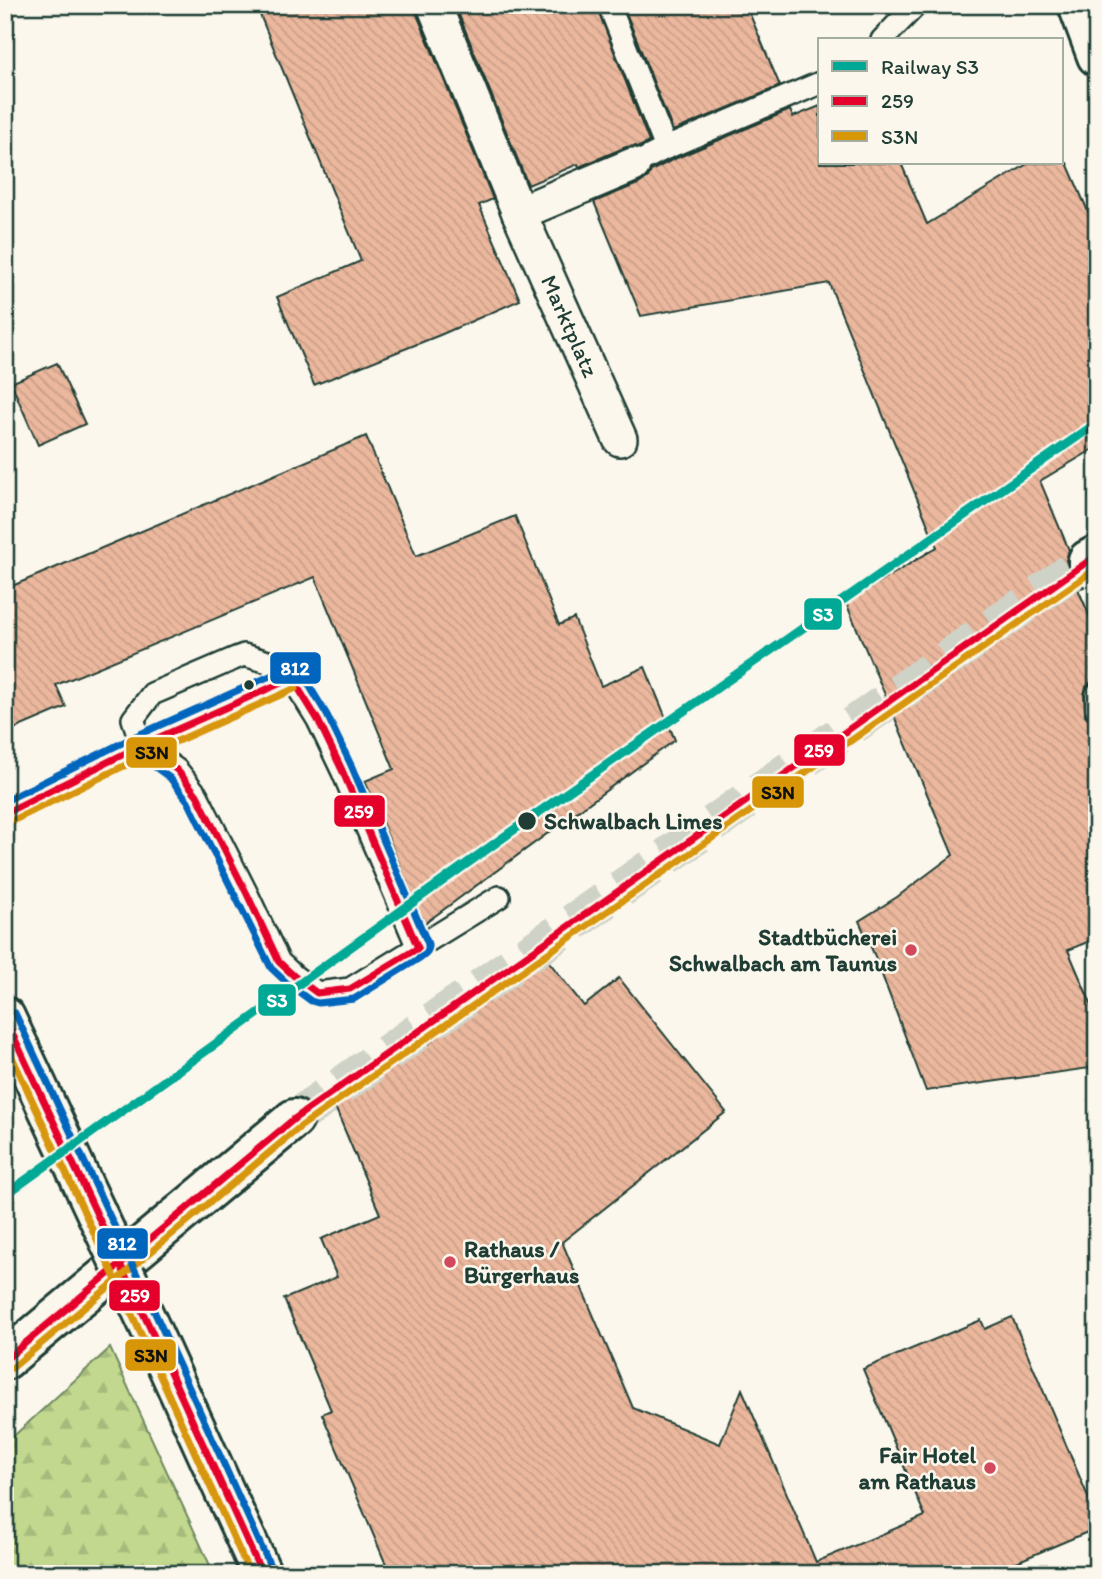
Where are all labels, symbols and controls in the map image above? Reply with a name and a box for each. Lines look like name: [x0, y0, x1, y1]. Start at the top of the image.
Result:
legend: [818, 38, 1064, 164]
text: Railway S3: [881, 54, 979, 79]
text: 259: [881, 88, 914, 113]
text: S3N: [881, 124, 918, 149]
street label: Marktplatz: [535, 271, 605, 382]
line badge: S3: [803, 597, 843, 631]
text: S3: [812, 603, 834, 626]
line badge: 812: [269, 651, 322, 685]
text: 812: [280, 657, 310, 680]
unlabelled marker: [242, 678, 256, 692]
line badge: 259: [793, 733, 846, 767]
line badge: S3N: [125, 736, 178, 769]
text: 259: [804, 739, 834, 762]
text: S3N: [135, 741, 169, 764]
line badge: S3N: [751, 775, 805, 809]
text: S3N: [761, 781, 795, 804]
line badge: 259: [333, 794, 386, 828]
text: 259: [344, 800, 374, 823]
place label: Schwalbach Limes: [544, 807, 723, 835]
marker: Schwalbach Limes: [516, 810, 538, 832]
place label: Stadtbücherei Schwalbach am Taunus: [669, 923, 897, 977]
marker: Stadtbücherei Schwalbach am Taunus: [903, 942, 919, 958]
line badge: S3: [257, 983, 297, 1017]
text: S3: [266, 989, 288, 1012]
line badge: 812: [96, 1227, 149, 1260]
text: 812: [107, 1232, 137, 1255]
place label: Rathaus / Bürgerhaus: [464, 1235, 579, 1289]
marker: Rathaus / Bürgerhaus: [442, 1254, 458, 1270]
line badge: 259: [108, 1279, 161, 1312]
text: 259: [120, 1284, 150, 1307]
line badge: S3N: [124, 1338, 177, 1372]
text: S3N: [134, 1344, 168, 1367]
place label: Fair Hotel am Rathaus: [859, 1441, 976, 1495]
marker: Fair Hotel am Rathaus: [982, 1460, 998, 1476]

